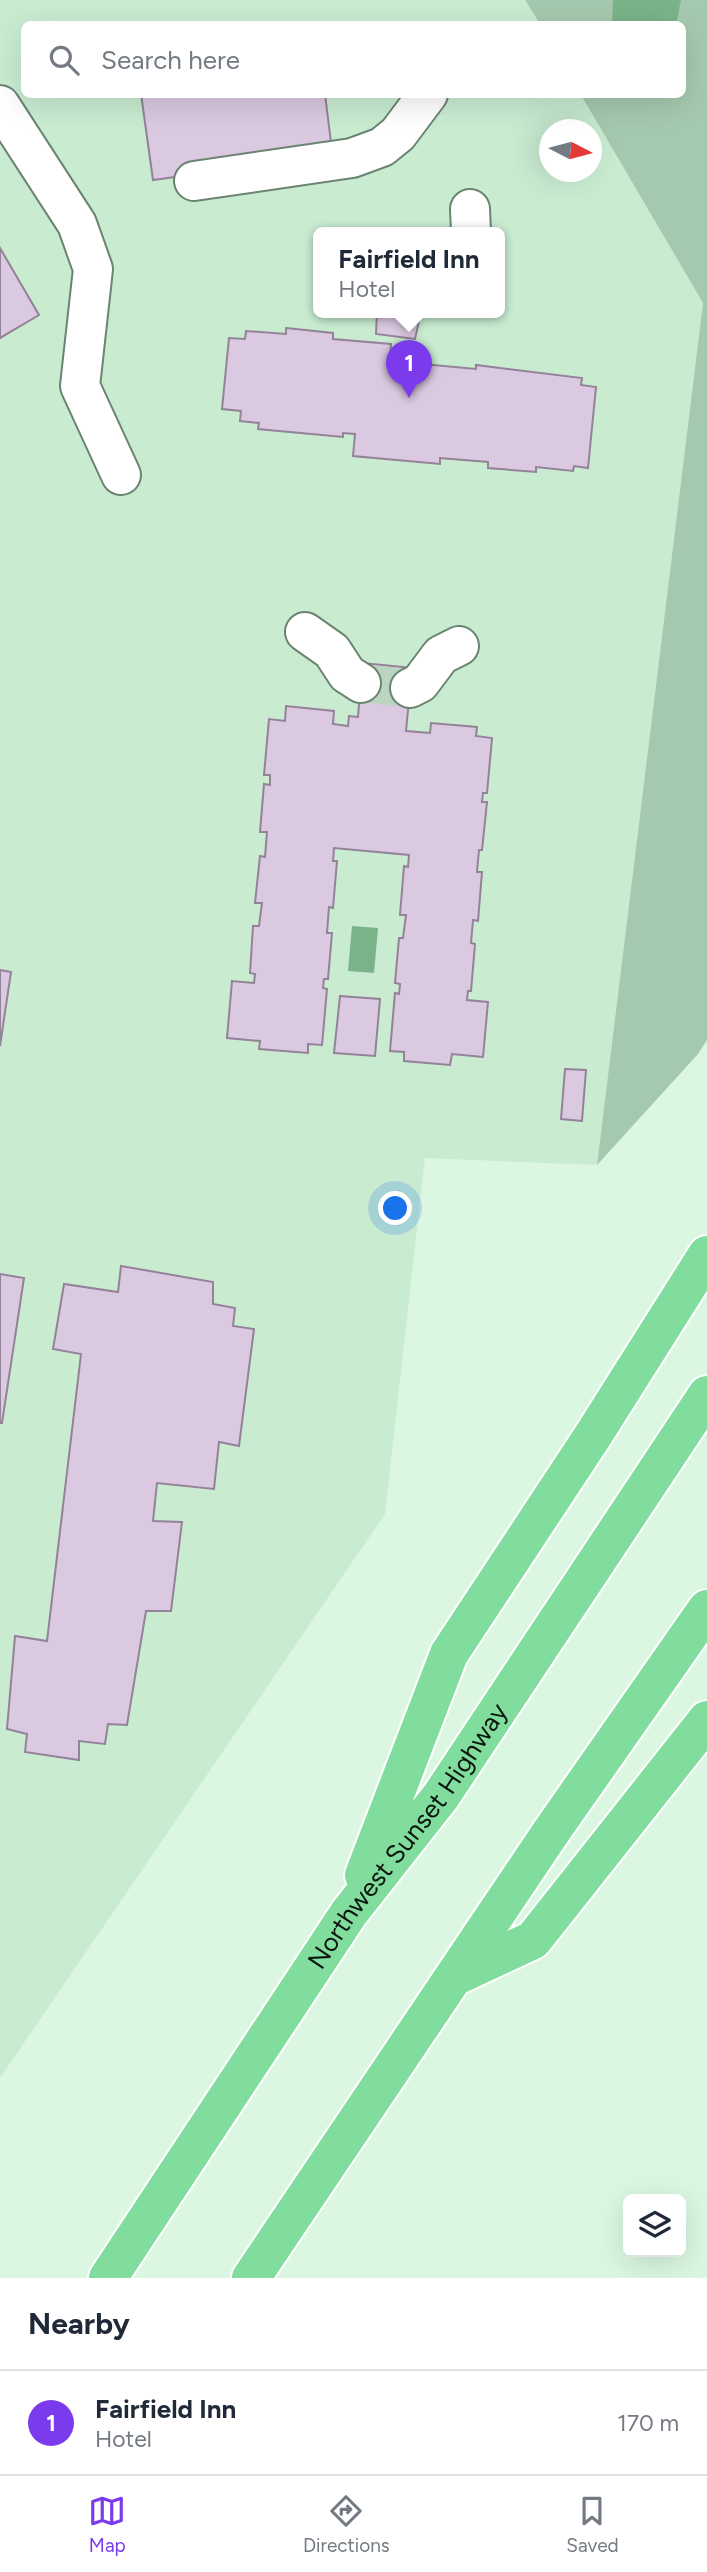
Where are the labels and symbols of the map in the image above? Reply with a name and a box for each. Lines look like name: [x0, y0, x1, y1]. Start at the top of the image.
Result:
north arrow: [539, 119, 602, 182]
pin: 1: [386, 340, 432, 398]
your location: [378, 1191, 412, 1225]
street label: Northwest Sunset Highway: [301, 1697, 514, 1975]

